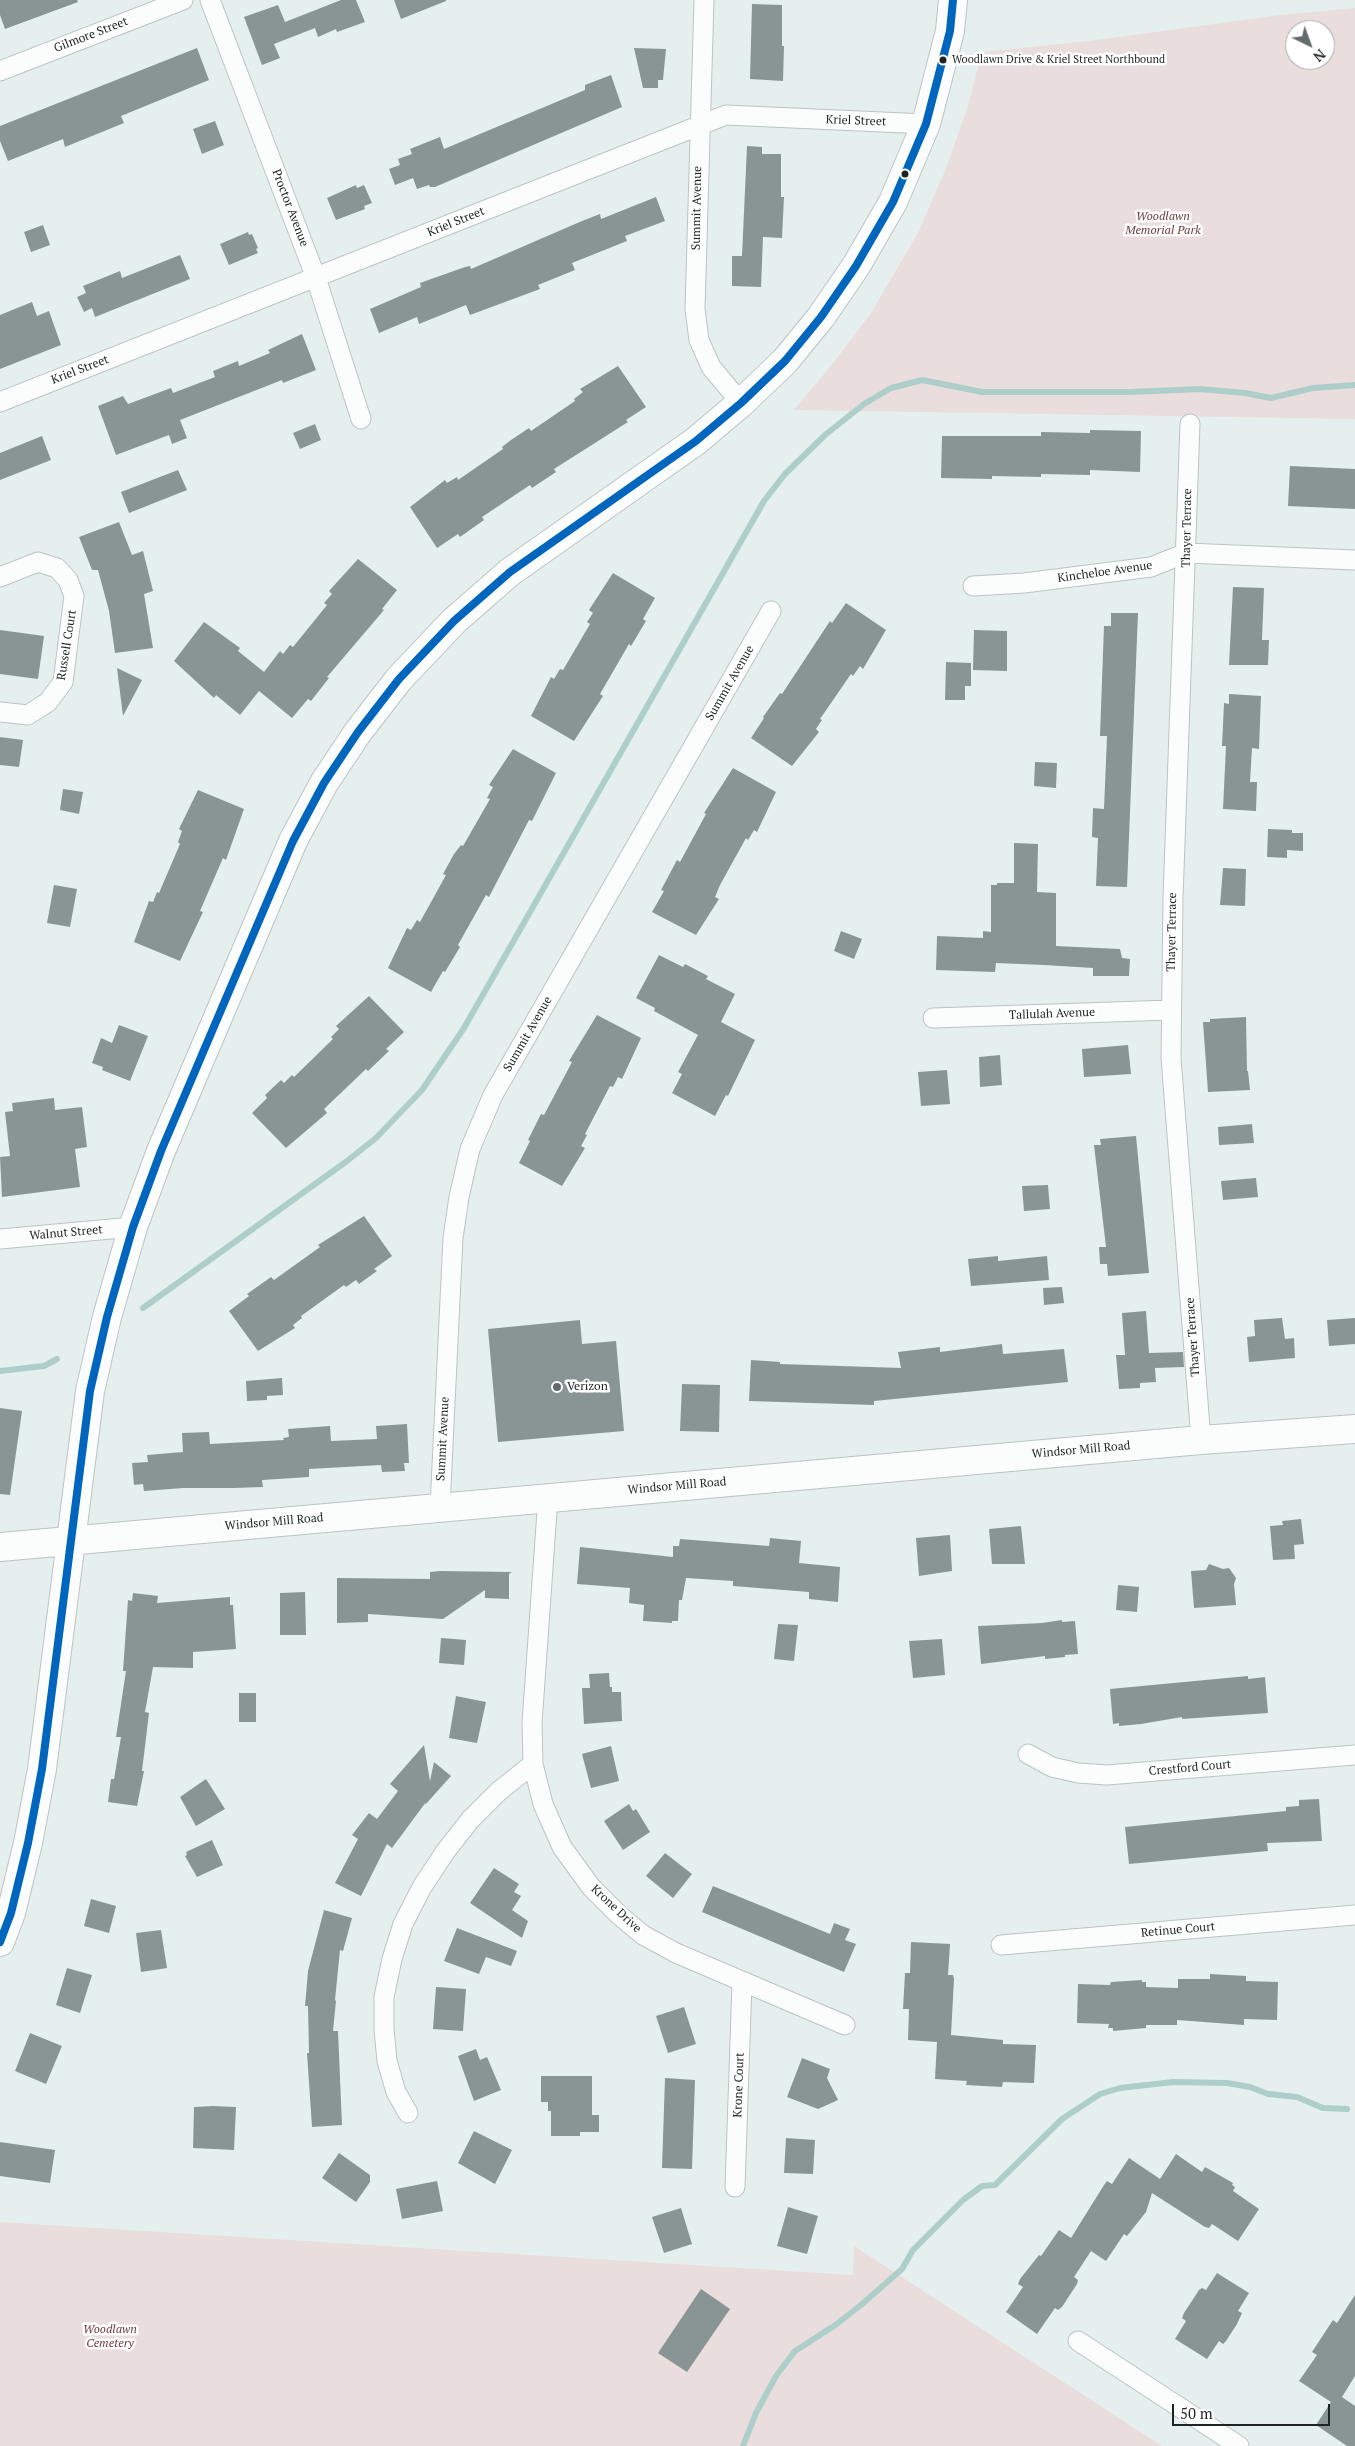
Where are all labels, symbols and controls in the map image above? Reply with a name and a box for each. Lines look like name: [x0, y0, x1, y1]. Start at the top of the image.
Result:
street label: Gilmore Street: [52, 14, 130, 56]
north arrow: [1285, 20, 1335, 70]
text: N: [1309, 45, 1330, 66]
place label: Woodlawn Drive & Kriel Street Northbound: [952, 53, 1165, 67]
marker: Woodlawn Drive & Kriel Street Northbound: [938, 55, 948, 65]
street label: Kriel Street: [825, 113, 887, 129]
street label: Summit Avenue: [689, 166, 705, 250]
street label: Proctor Avenue: [269, 167, 311, 249]
unlabelled marker: [900, 169, 910, 179]
street label: Kriel Street: [425, 204, 487, 240]
park label: Woodlawn Memorial Park: [1125, 210, 1201, 238]
street label: Kriel Street: [49, 352, 111, 388]
street label: Thayer Terrace: [1179, 488, 1195, 568]
street label: Kincheloe Avenue: [1057, 558, 1153, 586]
street label: Russell Court: [54, 609, 80, 681]
street label: Summit Avenue: [703, 643, 757, 723]
street label: Thayer Terrace: [1164, 892, 1180, 972]
street label: Summit Avenue: [501, 994, 555, 1074]
street label: Tallulah Avenue: [1009, 1005, 1095, 1023]
street label: Walnut Street: [29, 1223, 103, 1243]
street label: Thayer Terrace: [1183, 1297, 1203, 1377]
place label: Verizon: [567, 1380, 608, 1394]
marker: Verizon: [551, 1381, 563, 1393]
street label: Summit Avenue: [434, 1397, 452, 1481]
street label: Windsor Mill Road: [1031, 1439, 1131, 1461]
street label: Windsor Mill Road: [627, 1475, 727, 1497]
street label: Windsor Mill Road: [224, 1511, 324, 1533]
street label: Crestford Court: [1148, 1757, 1232, 1779]
street label: Krone Drive: [588, 1882, 644, 1936]
street label: Retinue Court: [1140, 1920, 1216, 1940]
street label: Krone Court: [731, 2052, 747, 2118]
park label: Woodlawn Cemetery: [83, 2323, 137, 2351]
scale bar: [1175, 2394, 1332, 2426]
text: 50 m: [1180, 2403, 1213, 2423]

